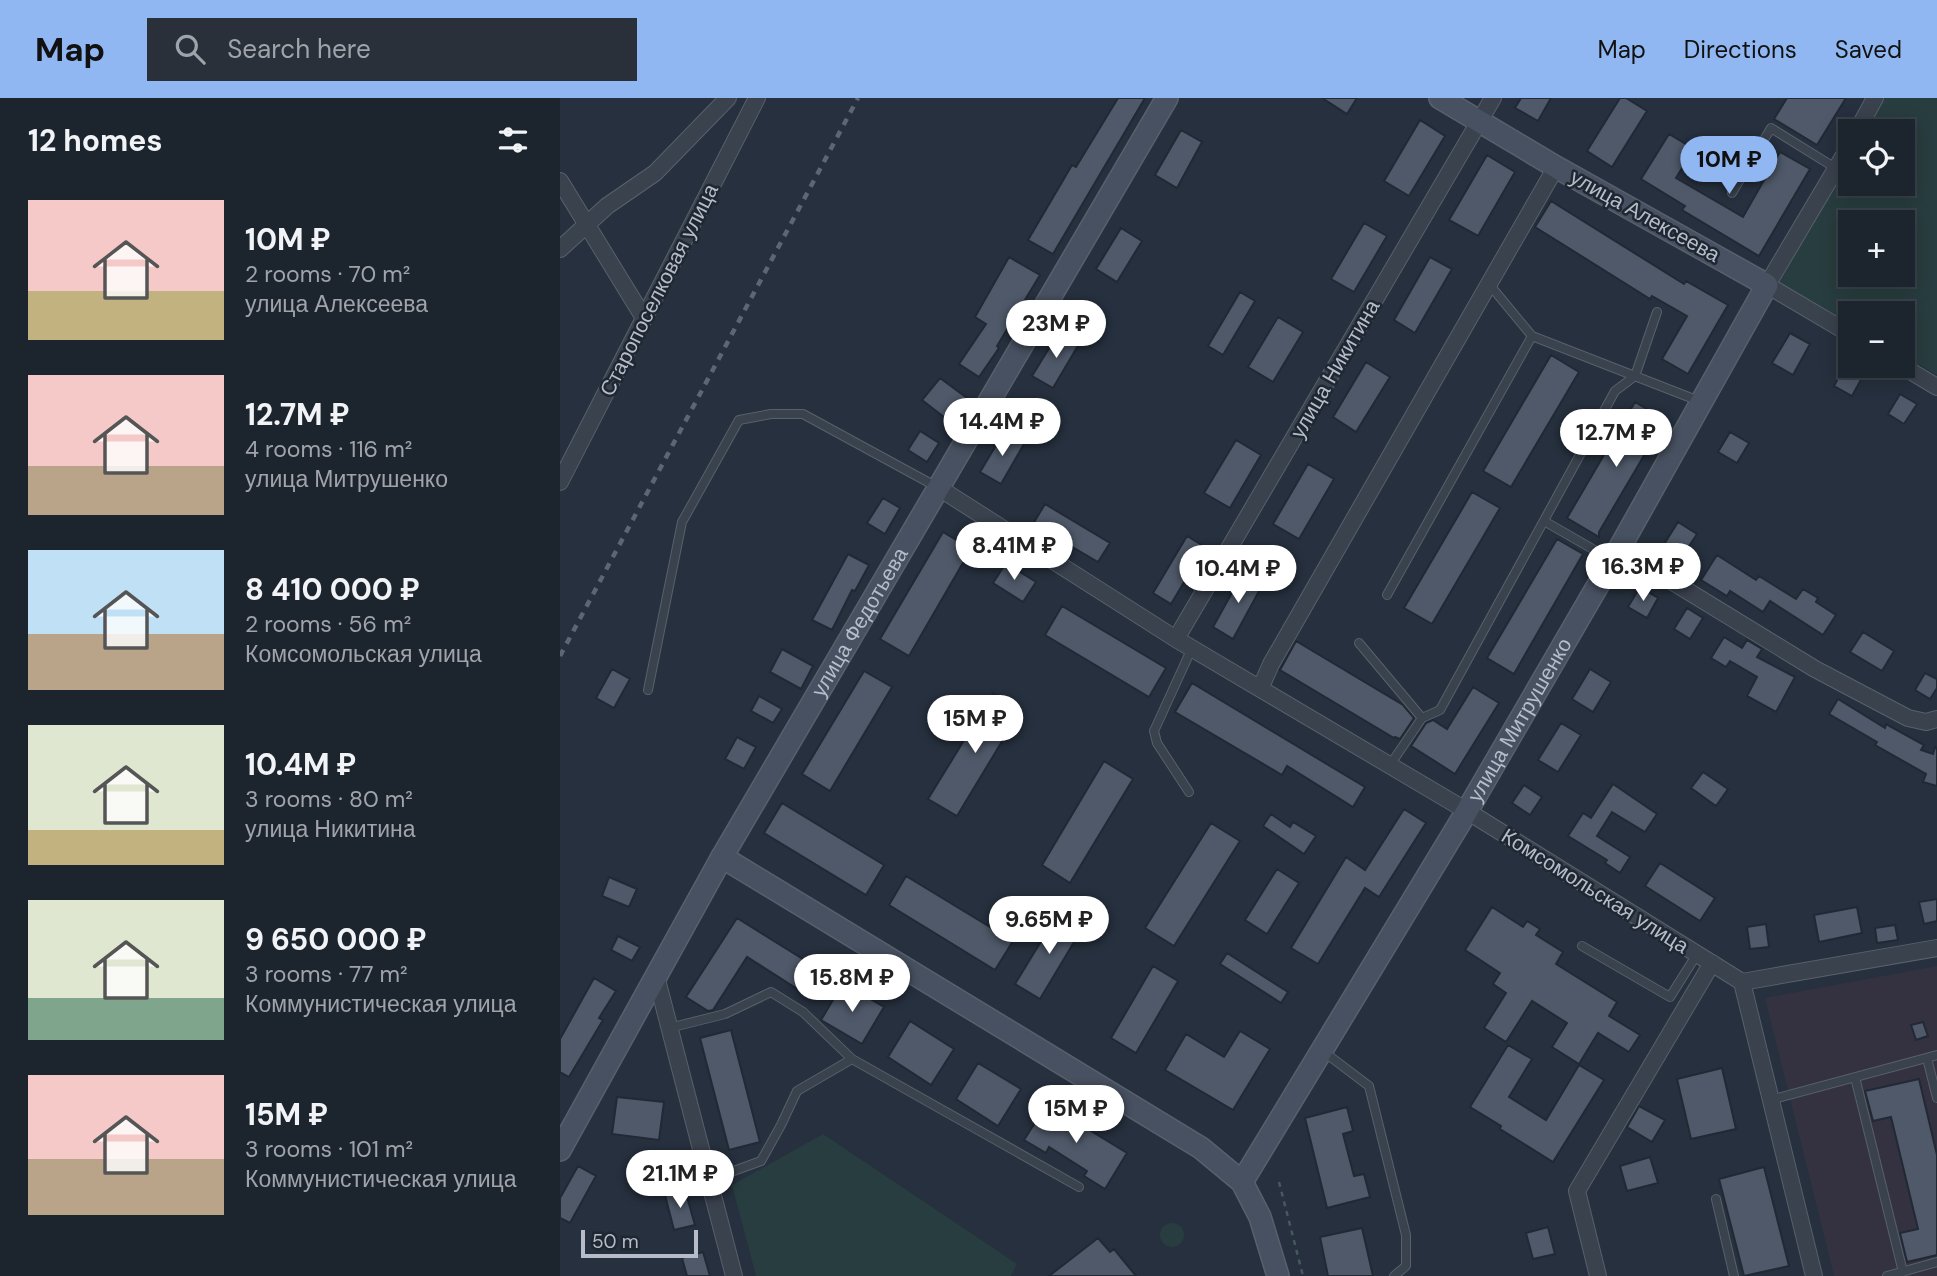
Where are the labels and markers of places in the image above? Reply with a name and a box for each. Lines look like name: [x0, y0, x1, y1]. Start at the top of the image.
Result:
pin: 10M ₽: [1680, 136, 1778, 196]
pin: 23M ₽: [1007, 300, 1105, 360]
pin: 14.4M ₽: [937, 398, 1067, 458]
pin: 12.7M ₽: [1551, 410, 1681, 469]
pin: 8.41M ₽: [949, 522, 1079, 582]
pin: 16.3M ₽: [1578, 544, 1708, 603]
pin: 10.4M ₽: [1173, 546, 1303, 605]
pin: 15M ₽: [926, 696, 1024, 755]
pin: 9.65M ₽: [984, 896, 1114, 956]
pin: 15.8M ₽: [787, 954, 917, 1014]
pin: 15M ₽: [1027, 1086, 1125, 1145]
pin: 21.1M ₽: [615, 1150, 745, 1210]

